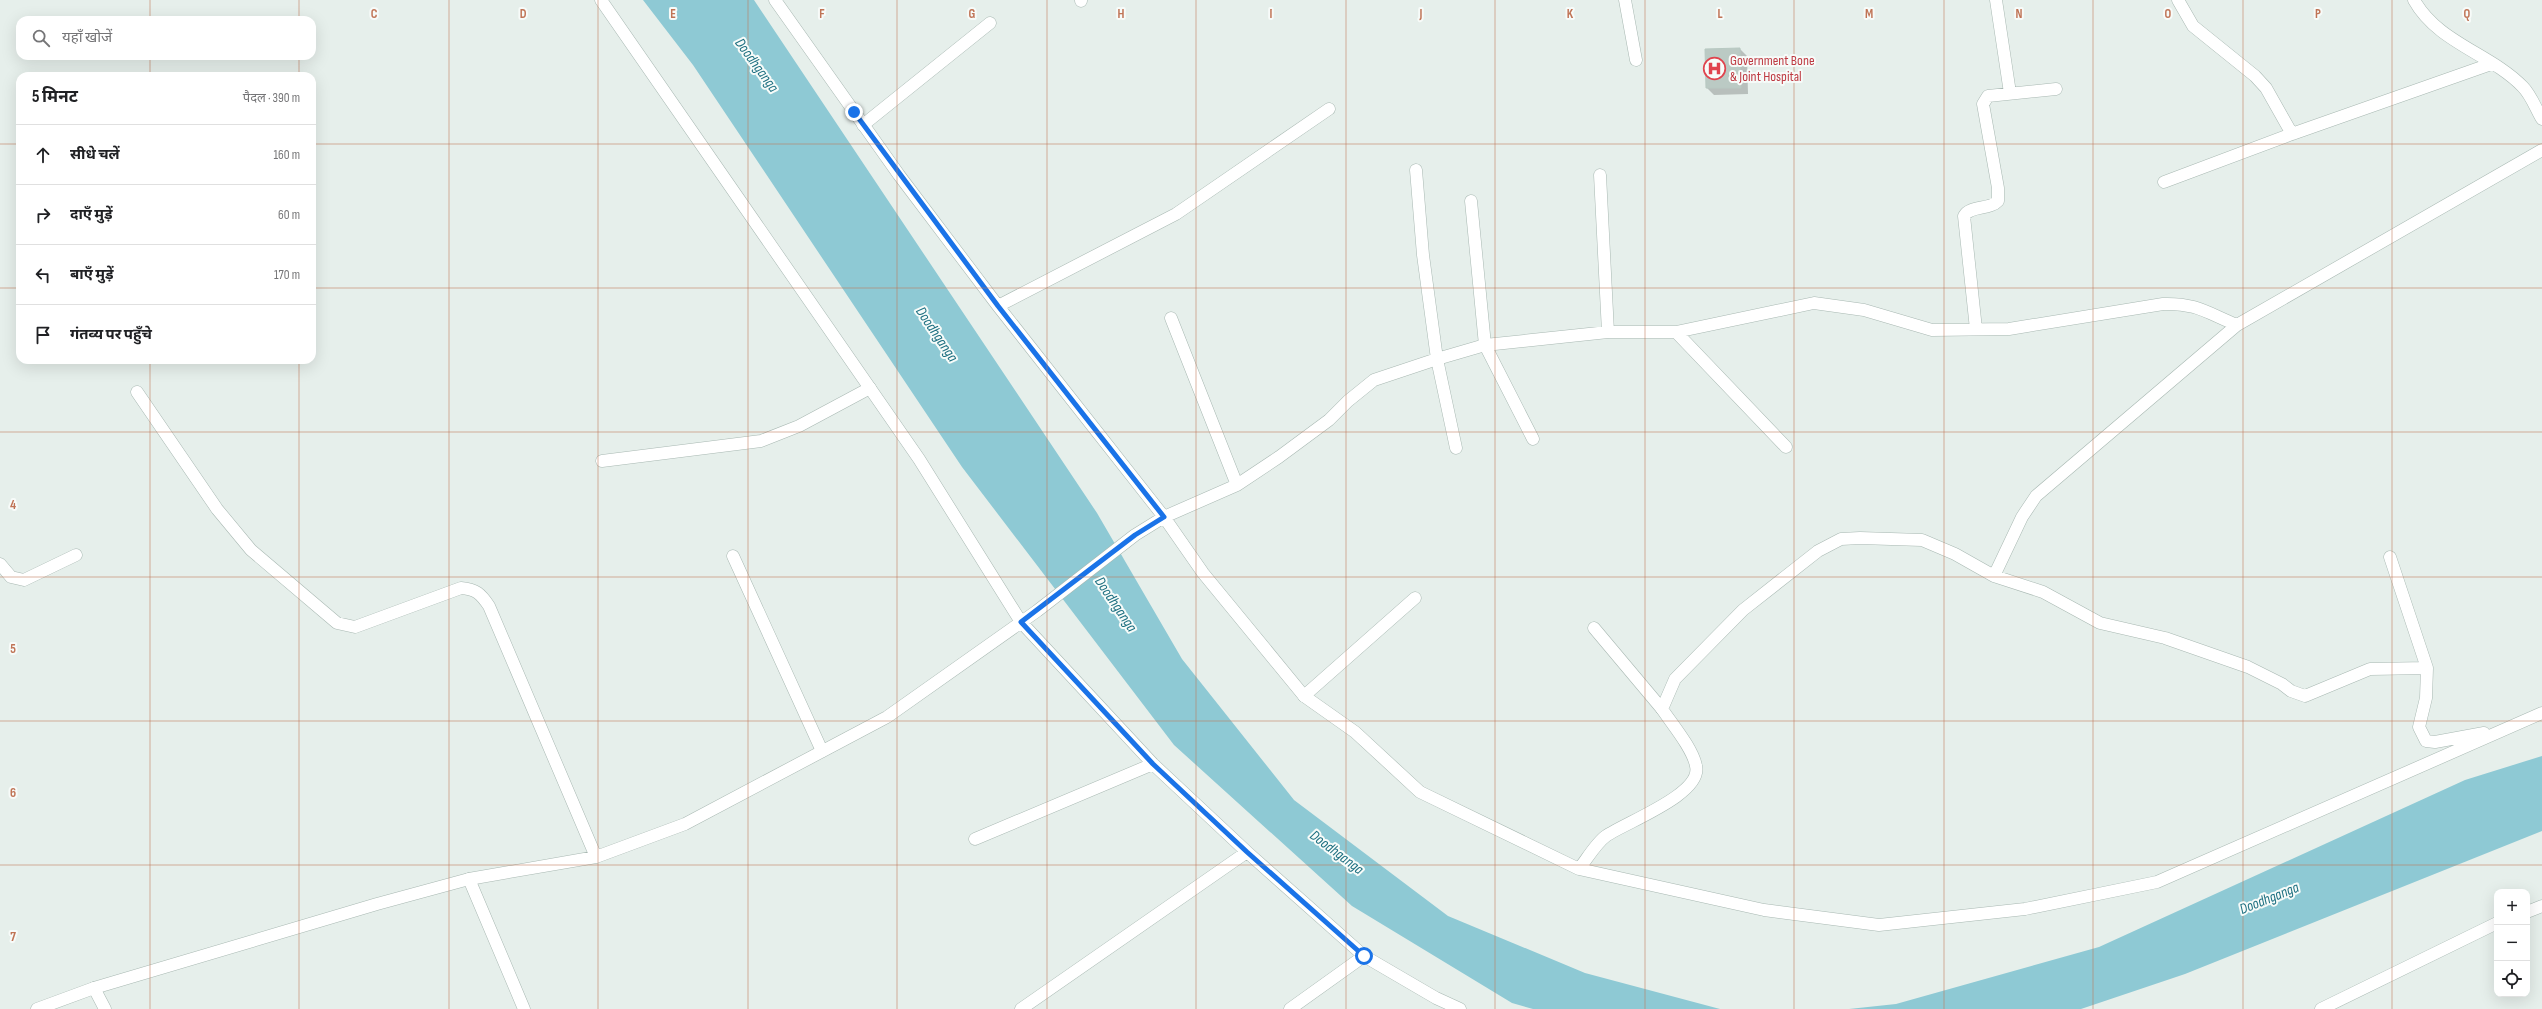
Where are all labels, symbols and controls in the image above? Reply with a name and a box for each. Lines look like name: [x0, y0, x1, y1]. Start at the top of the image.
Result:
text: C: [371, 6, 378, 22]
text: D: [520, 6, 527, 22]
text: E: [670, 6, 676, 22]
text: F: [819, 6, 825, 22]
text: G: [969, 6, 976, 22]
text: H: [1118, 6, 1125, 22]
text: I: [1270, 6, 1273, 22]
text: J: [1419, 6, 1423, 22]
text: K: [1567, 6, 1574, 22]
text: L: [1717, 6, 1723, 22]
text: M: [1865, 6, 1873, 22]
text: N: [2016, 6, 2023, 22]
text: O: [2165, 6, 2172, 22]
text: P: [2315, 6, 2321, 22]
text: Q: [2464, 6, 2471, 22]
search box: [16, 16, 316, 60]
icon: search: [30, 27, 52, 49]
text: यहाँ खोजें: [62, 28, 112, 47]
water label: Doodhganga: [731, 34, 783, 96]
place label: Government Bone & Joint Hospital: [1730, 52, 1815, 85]
hospital icon: Government Bone & Joint Hospital: [1701, 55, 1727, 81]
text: 5 मिनट: [32, 87, 78, 107]
text: पैदल · 390 m: [243, 90, 300, 106]
route end: [845, 103, 863, 121]
icon: ahead: [32, 144, 54, 166]
text: सीधे चलें: [70, 145, 120, 164]
text: 160 m: [274, 147, 300, 163]
icon: right: [32, 204, 54, 226]
text: दाएँ मुड़ें: [70, 205, 113, 224]
text: 60 m: [278, 207, 300, 223]
icon: left: [32, 264, 54, 286]
text: बाएँ मुड़ें: [70, 265, 113, 284]
text: 170 m: [274, 267, 300, 283]
water label: Doodhganga: [911, 303, 962, 365]
icon: arrive: [32, 324, 54, 346]
text: गंतव्य पर पहुँचे: [70, 325, 152, 344]
text: 4: [10, 497, 16, 513]
water label: Doodhganga: [1090, 573, 1141, 635]
text: 5: [10, 641, 16, 657]
text: 6: [10, 785, 16, 801]
water label: Doodhganga: [1306, 826, 1367, 879]
water label: Doodhganga: [2237, 878, 2302, 919]
map controls: [2494, 889, 2530, 997]
button: +: [2494, 889, 2530, 925]
button: −: [2494, 925, 2530, 961]
text: 7: [10, 929, 16, 945]
route start: [1355, 947, 1373, 965]
button: locate: [2494, 961, 2530, 997]

